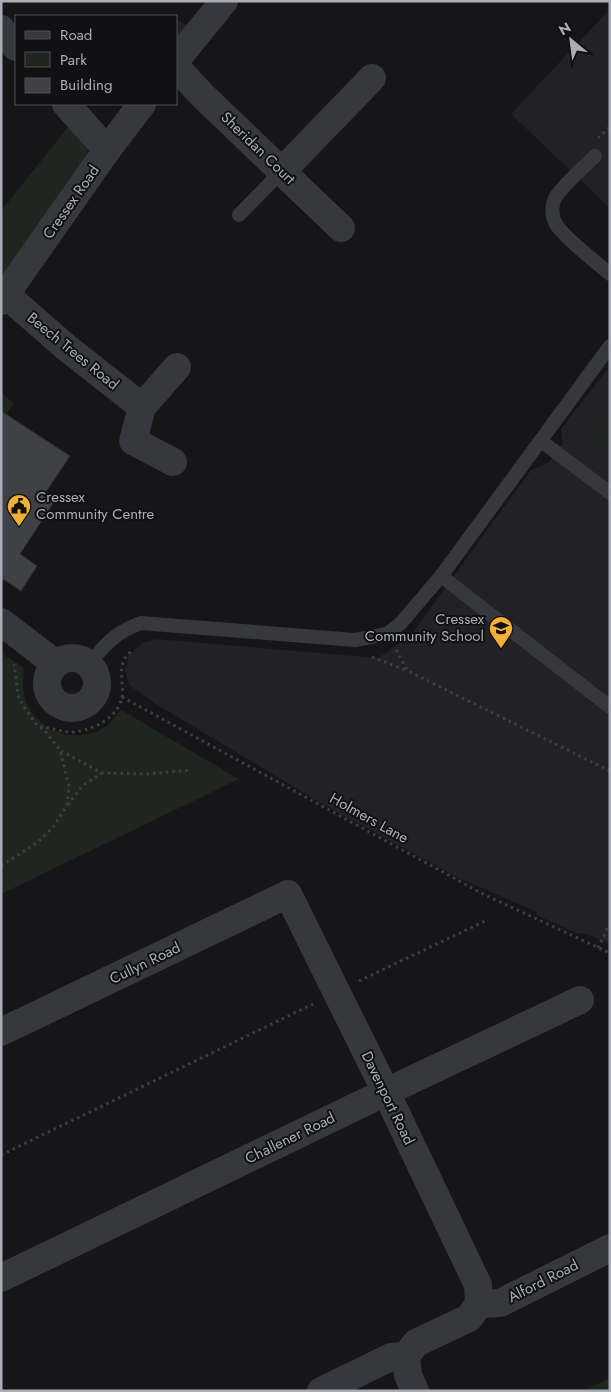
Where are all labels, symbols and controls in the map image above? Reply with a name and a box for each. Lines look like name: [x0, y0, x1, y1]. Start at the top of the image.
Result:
legend: [15, 15, 178, 105]
north arrow: [546, 15, 596, 65]
text: N: [555, 17, 574, 40]
text: Road: [60, 24, 92, 46]
text: Park: [60, 49, 87, 71]
text: Building: [60, 74, 112, 96]
street label: Sheridan Court: [216, 107, 300, 190]
street label: Cressex Road: [37, 161, 105, 243]
street label: Beech Trees Road: [22, 307, 124, 395]
place label: Cressex Community Centre: [36, 486, 155, 525]
public building icon: Cressex Community Centre: [6, 493, 32, 527]
place label: Cressex Community School: [365, 608, 485, 647]
school or university icon: Cressex Community School: [488, 615, 514, 649]
street label: Holmers Lane: [326, 787, 413, 849]
street label: Cullyn Road: [106, 936, 184, 990]
street label: Davenport Road: [356, 1047, 420, 1149]
street label: Challener Road: [241, 1107, 339, 1169]
street label: Alford Road: [504, 1254, 582, 1308]

